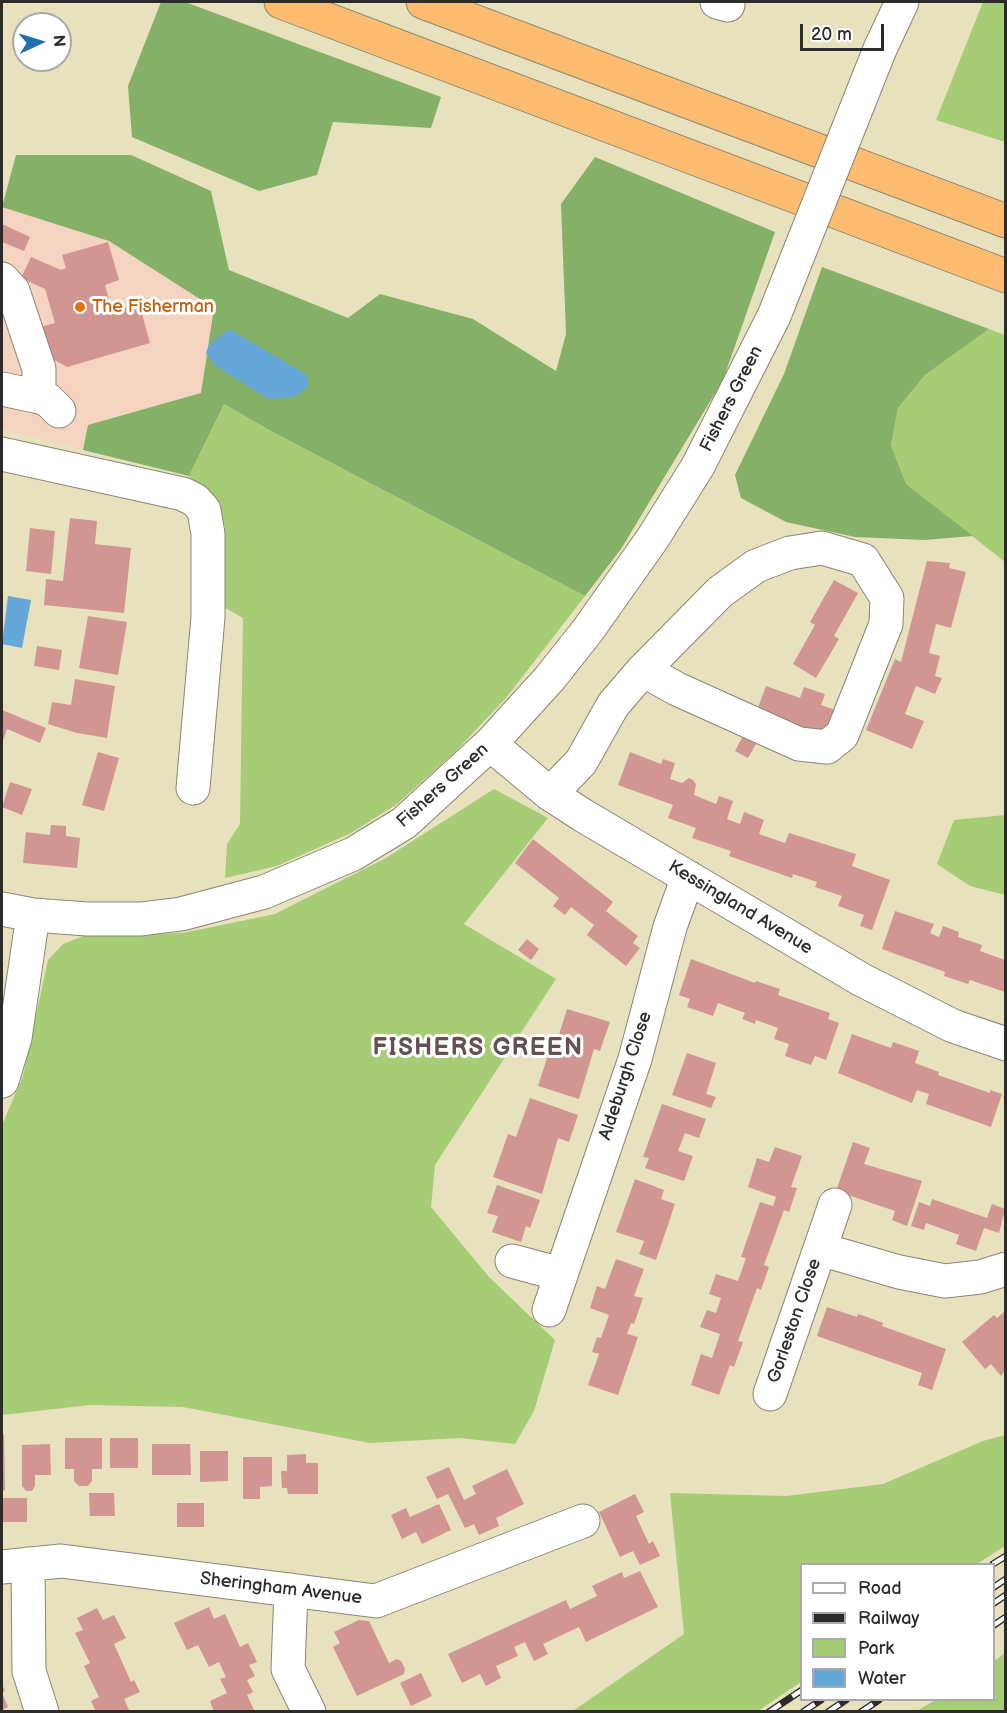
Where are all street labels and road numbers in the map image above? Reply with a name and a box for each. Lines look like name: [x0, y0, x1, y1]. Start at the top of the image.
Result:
street label: Fishers Green: [696, 342, 768, 456]
street label: Fishers Green: [393, 739, 493, 833]
street label: Kessingland Avenue: [664, 856, 816, 960]
street label: Aldeburgh Close: [595, 1009, 657, 1143]
street label: Gorleston Close: [764, 1256, 826, 1386]
street label: Sheringham Avenue: [199, 1568, 363, 1610]

